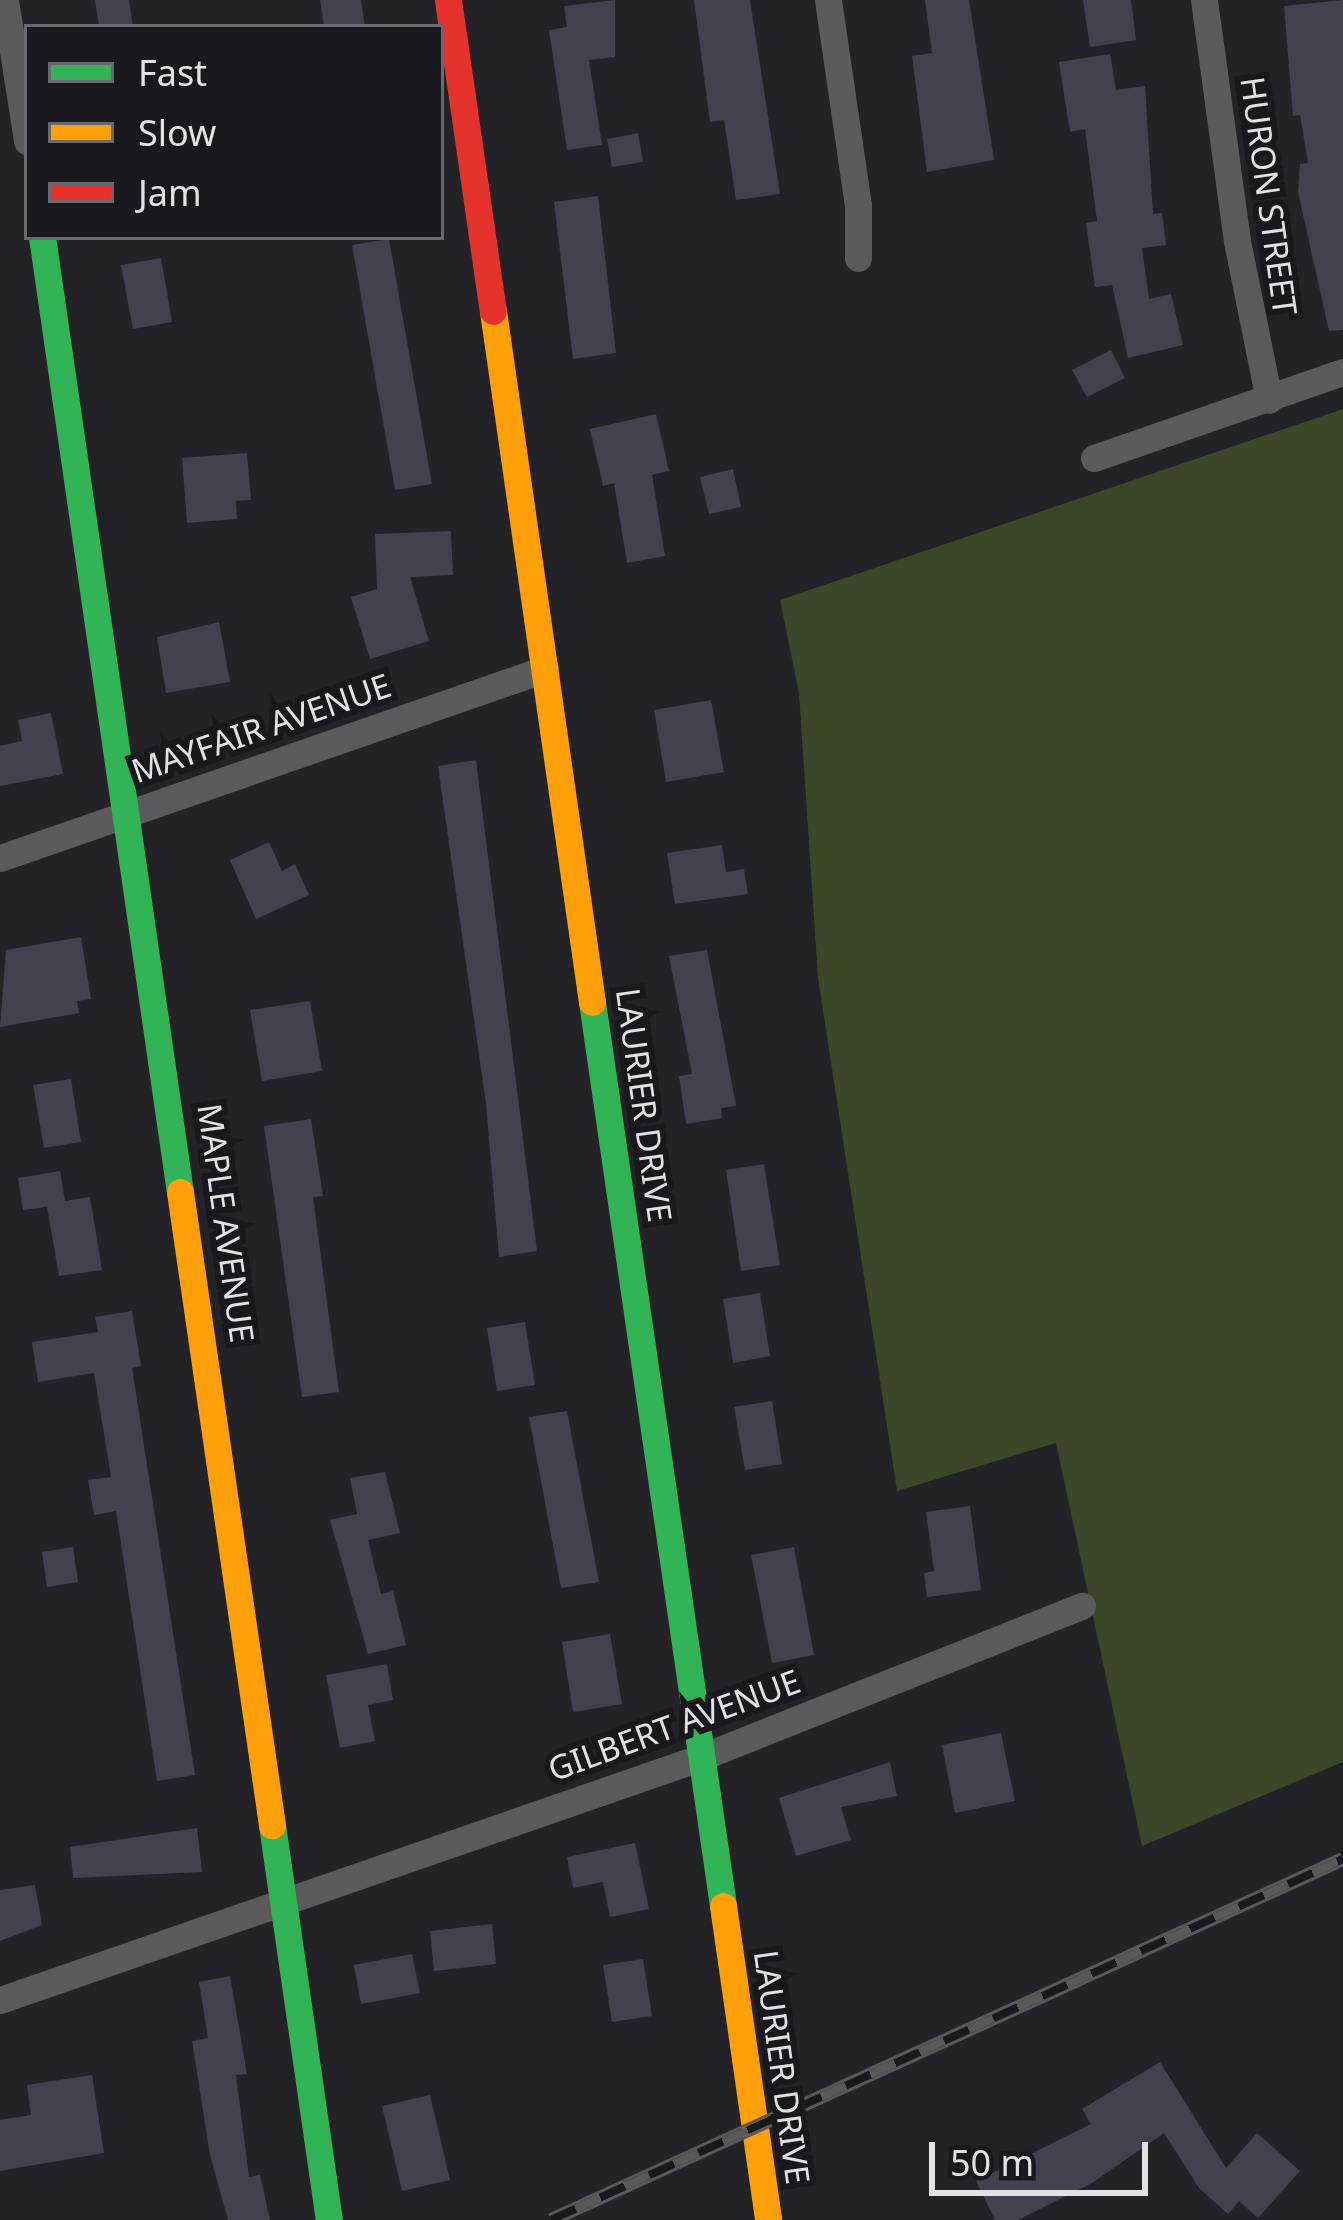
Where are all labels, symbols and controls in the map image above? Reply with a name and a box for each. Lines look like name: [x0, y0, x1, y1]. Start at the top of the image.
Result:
legend: [24, 24, 444, 240]
text: Fast: [138, 48, 207, 97]
street label: HURON STREET: [1233, 74, 1305, 318]
text: Slow: [138, 108, 216, 157]
text: Jam: [138, 168, 202, 217]
street label: MAYFAIR AVENUE: [126, 665, 396, 791]
street label: LAURIER DRIVE: [608, 986, 680, 1224]
street label: MAPLE AVENUE: [190, 1101, 262, 1345]
street label: GILBERT AVENUE: [543, 1661, 805, 1789]
street label: LAURIER DRIVE: [746, 1948, 818, 2186]
scale bar: [935, 2118, 1154, 2192]
text: 50 m: [950, 2138, 1034, 2187]

